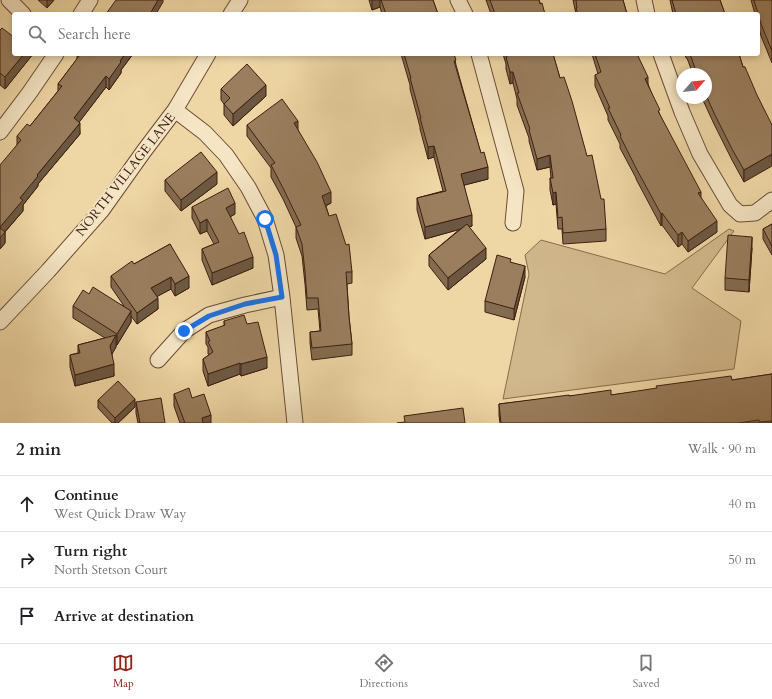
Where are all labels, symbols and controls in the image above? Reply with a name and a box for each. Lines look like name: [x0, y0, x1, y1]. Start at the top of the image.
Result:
search box: [12, 12, 760, 56]
icon: search: [26, 23, 48, 45]
text: Search here: [58, 24, 131, 44]
north arrow: [676, 68, 712, 104]
street label: NORTH VILLAGE LANE: [72, 109, 180, 240]
route start: [256, 210, 274, 228]
route end: [175, 322, 193, 340]
text: 2 min: [16, 438, 61, 461]
text: Walk · 90 m: [688, 440, 756, 458]
text: Continue: [54, 485, 119, 505]
icon: ahead: [16, 493, 38, 515]
text: 40 m: [728, 495, 756, 513]
text: West Quick Draw Way: [54, 505, 186, 523]
text: Turn right: [54, 541, 127, 561]
icon: right: [16, 549, 38, 571]
text: 50 m: [728, 551, 756, 569]
text: North Stetson Court: [54, 561, 167, 579]
icon: arrive: [16, 605, 38, 627]
text: Arrive at destination: [54, 606, 194, 626]
tab: Map: [112, 652, 134, 691]
tab: Directions: [359, 652, 408, 691]
tab: Saved: [633, 652, 660, 691]

